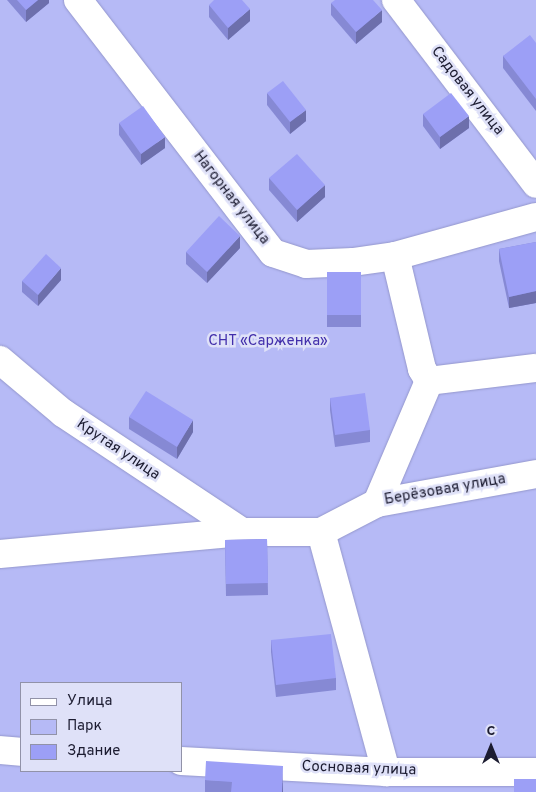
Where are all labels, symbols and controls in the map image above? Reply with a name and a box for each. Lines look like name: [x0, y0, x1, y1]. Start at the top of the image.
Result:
street label: Садовая улица: [427, 43, 507, 139]
street label: Нагорная улица: [189, 148, 273, 248]
park label: СНТ «Сарженка»: [208, 333, 328, 351]
street label: Крутая улица: [73, 416, 163, 484]
street label: Берёзовая улица: [383, 470, 507, 510]
legend: [20, 682, 182, 772]
text: Улица: [67, 692, 112, 711]
text: Парк: [67, 717, 102, 736]
north arrow: [466, 722, 516, 772]
text: С: [487, 723, 495, 740]
text: Здание: [67, 742, 120, 761]
street label: Сосновая улица: [301, 758, 417, 780]

